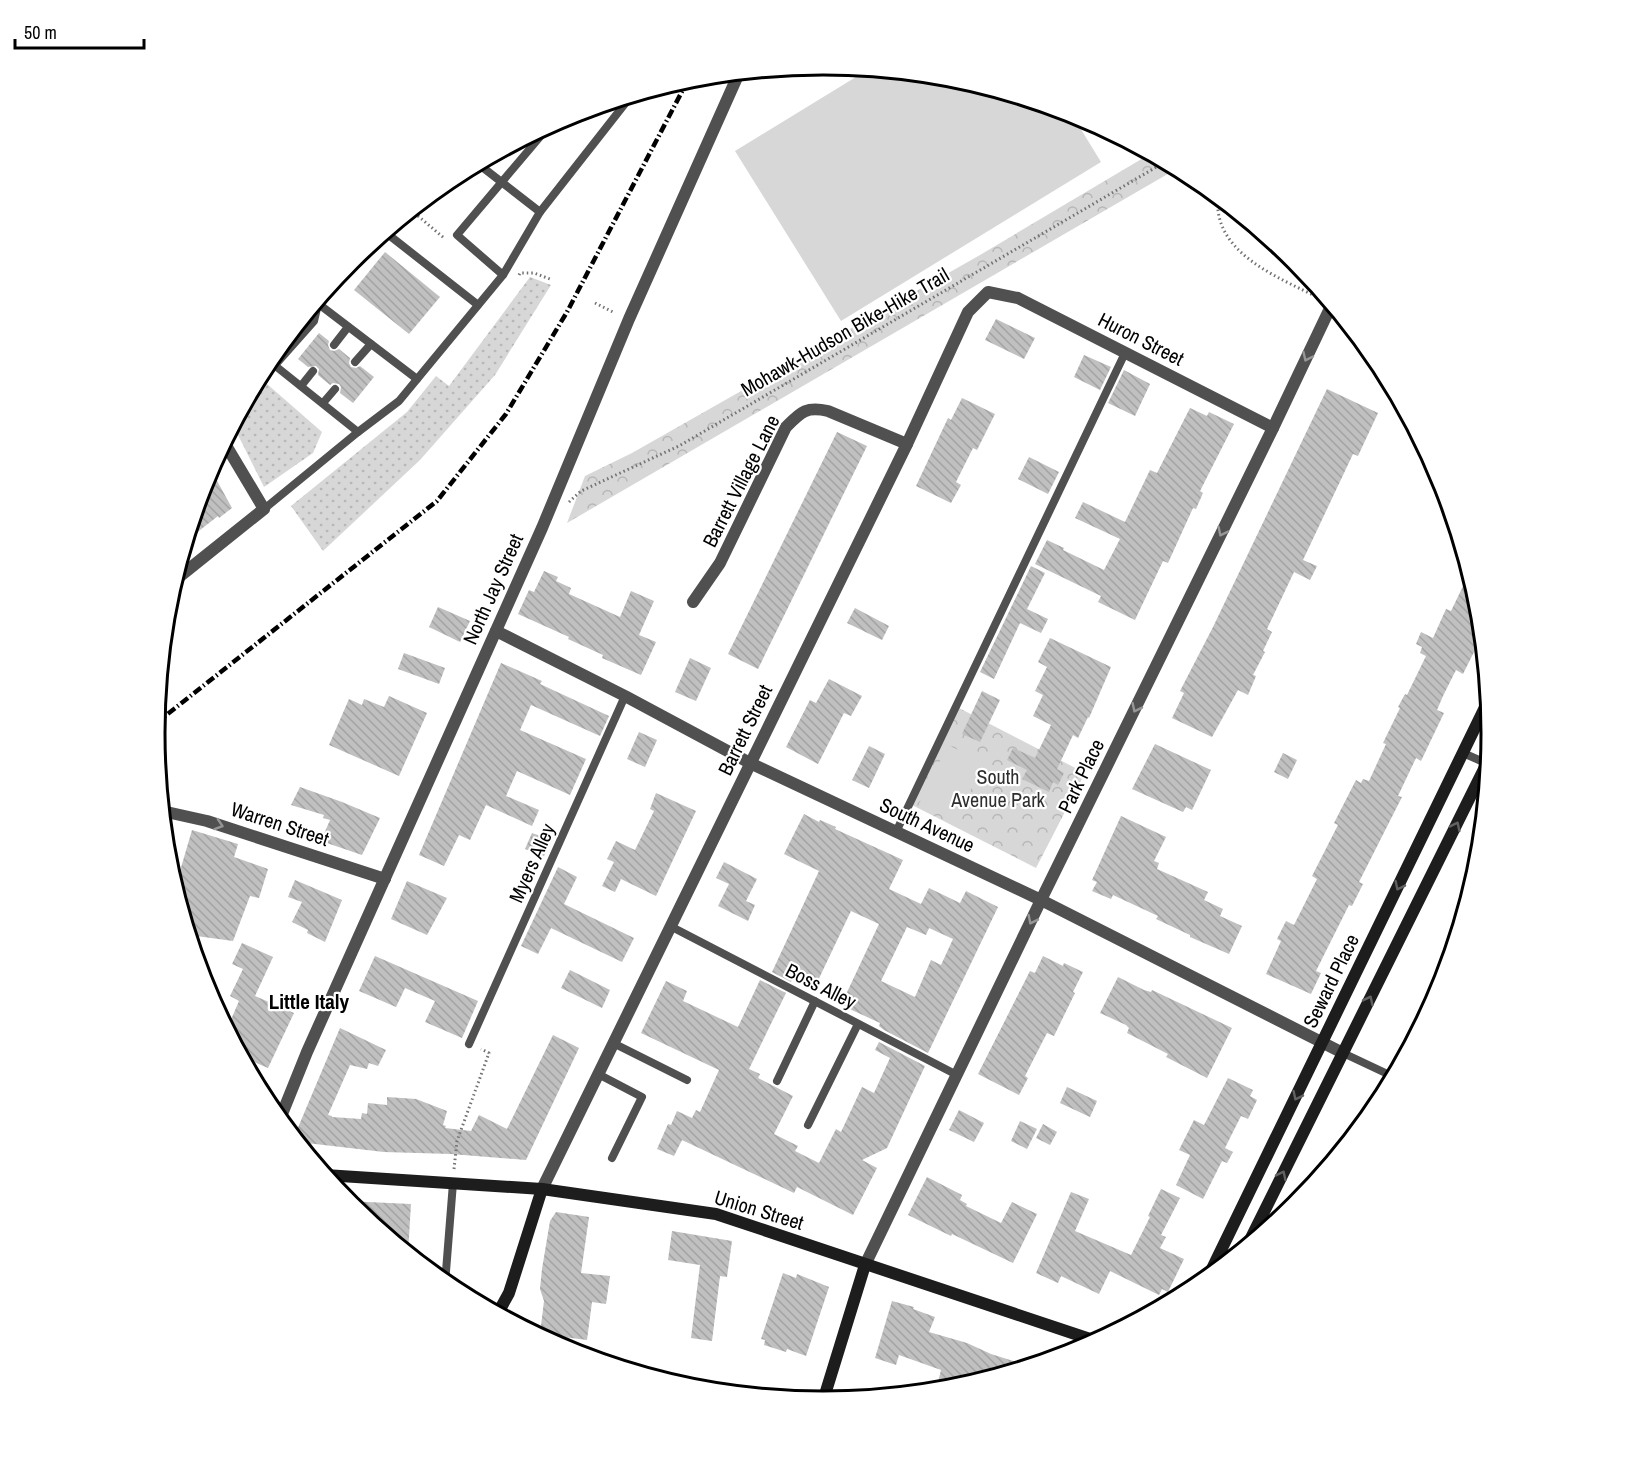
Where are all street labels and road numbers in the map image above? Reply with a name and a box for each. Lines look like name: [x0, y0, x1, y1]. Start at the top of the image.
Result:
street label: Mohawk-Hudson Bike-Hike Trail: [736, 261, 954, 402]
street label: Huron Street: [1094, 305, 1189, 372]
street label: Barrett Village Lane: [696, 410, 785, 551]
street label: North Jay Street: [456, 529, 529, 648]
street label: Barrett Street: [711, 680, 778, 780]
street label: Park Place: [1051, 734, 1110, 817]
street label: South Avenue: [875, 791, 979, 858]
street label: Warren Street: [228, 795, 333, 852]
street label: Myers Alley: [502, 818, 561, 907]
street label: Seward Place: [1296, 929, 1365, 1032]
street label: Boss Alley: [781, 956, 862, 1015]
street label: Union Street: [711, 1183, 808, 1236]

